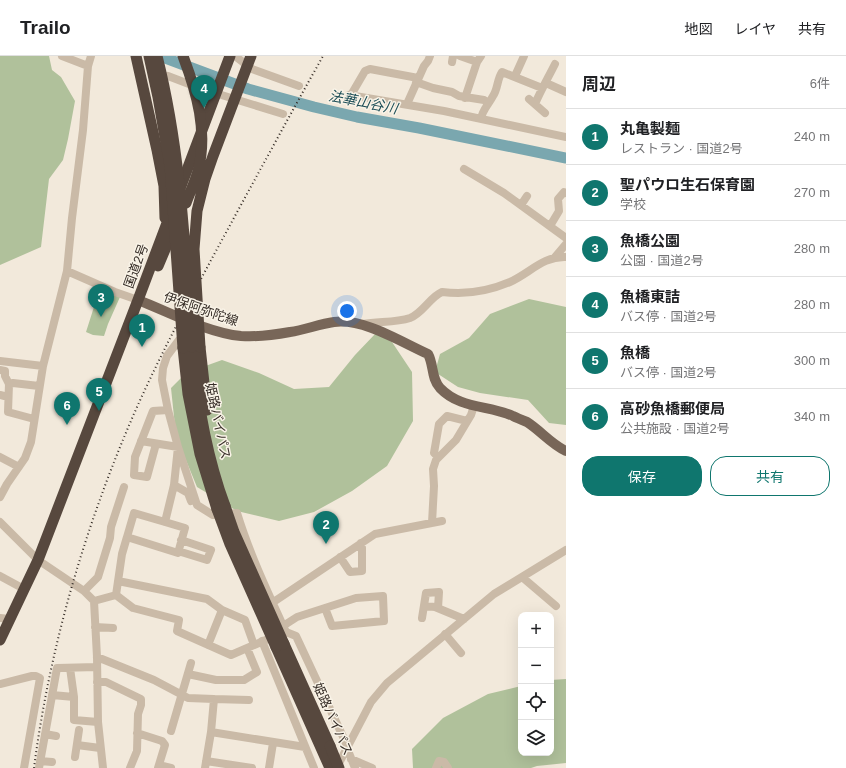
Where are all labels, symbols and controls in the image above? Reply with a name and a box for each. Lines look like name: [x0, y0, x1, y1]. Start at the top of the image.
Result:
text: Trailo: [20, 17, 71, 38]
text: 地図: [684, 21, 712, 37]
text: レイヤ: [734, 21, 776, 37]
text: 共有: [798, 21, 826, 37]
pin: 4: [191, 75, 217, 108]
text: 周辺: [582, 75, 616, 94]
text: 6件: [810, 76, 830, 91]
water label: 法華山谷川: [327, 87, 401, 117]
text: 丸亀製麺: [620, 120, 680, 137]
text: 1: [591, 129, 599, 144]
text: 240 m: [794, 129, 830, 144]
text: レストラン · 国道2号: [620, 141, 743, 156]
text: 聖パウロ生石保育園: [620, 176, 755, 193]
text: 2: [591, 185, 599, 200]
text: 270 m: [794, 185, 830, 200]
text: 学校: [620, 197, 646, 212]
text: 魚橋公園: [620, 232, 680, 249]
text: 3: [591, 241, 599, 256]
text: 280 m: [794, 241, 830, 256]
street label: 国道2号: [121, 242, 151, 290]
text: 公園 · 国道2号: [620, 253, 704, 268]
pin: 3: [88, 284, 114, 317]
text: 魚橋東詰: [620, 288, 680, 305]
street label: 伊保阿弥陀線: [162, 289, 240, 329]
text: 4: [591, 297, 599, 312]
text: 280 m: [794, 297, 830, 312]
your location: [337, 301, 357, 321]
text: バス停 · 国道2号: [620, 309, 717, 324]
pin: 1: [129, 314, 155, 347]
text: 魚橋: [620, 344, 650, 361]
text: 5: [591, 353, 599, 368]
text: 300 m: [794, 353, 830, 368]
text: バス停 · 国道2号: [620, 365, 717, 380]
pin: 5: [86, 378, 112, 411]
street label: 姫路バイパス: [203, 381, 233, 461]
pin: 6: [54, 392, 80, 425]
text: 高砂魚橋郵便局: [620, 400, 725, 417]
text: 6: [591, 409, 599, 424]
text: 340 m: [794, 409, 830, 424]
text: 公共施設 · 国道2号: [620, 421, 730, 436]
button: 保存: [582, 456, 702, 496]
button: 共有: [710, 456, 830, 496]
pin: 2: [313, 511, 339, 544]
map controls: [518, 612, 554, 756]
button: +: [518, 612, 554, 648]
button: −: [518, 648, 554, 684]
street label: 姫路バイパス: [310, 680, 356, 758]
button: locate: [518, 684, 554, 720]
button: layers: [518, 720, 554, 756]

